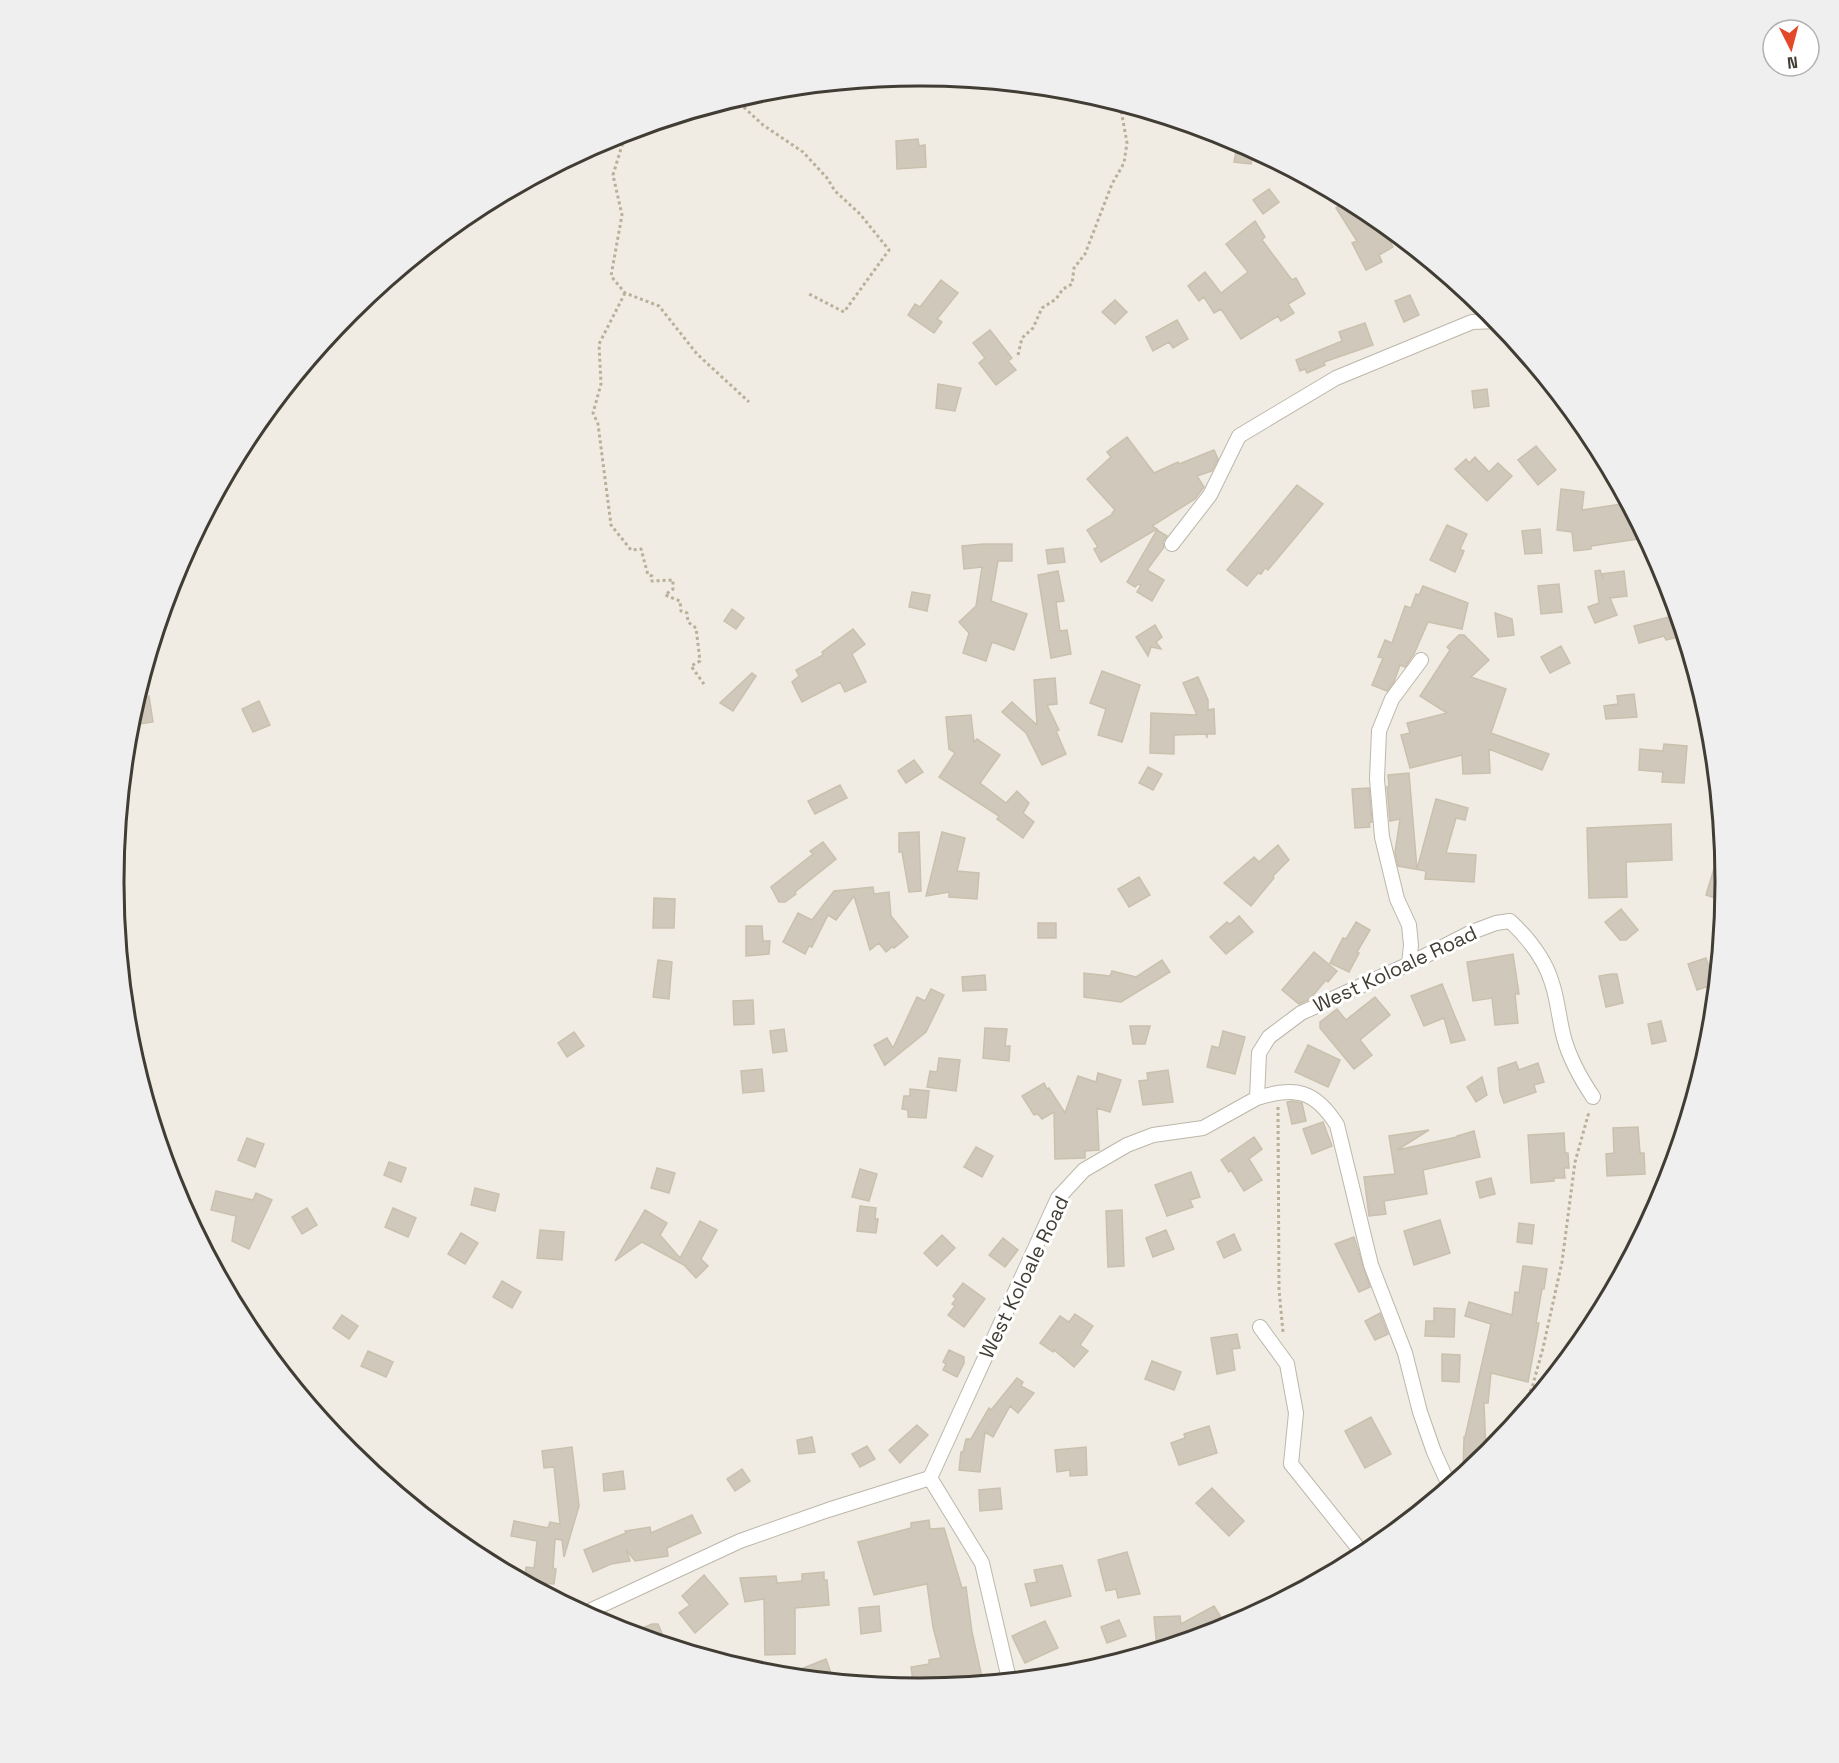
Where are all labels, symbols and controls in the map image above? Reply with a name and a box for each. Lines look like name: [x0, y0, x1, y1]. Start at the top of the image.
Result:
north arrow: [1761, 18, 1821, 78]
text: N: [1786, 51, 1799, 73]
street label: West Koloale Road: [1309, 920, 1481, 1018]
street label: West Koloale Road: [973, 1191, 1075, 1363]

